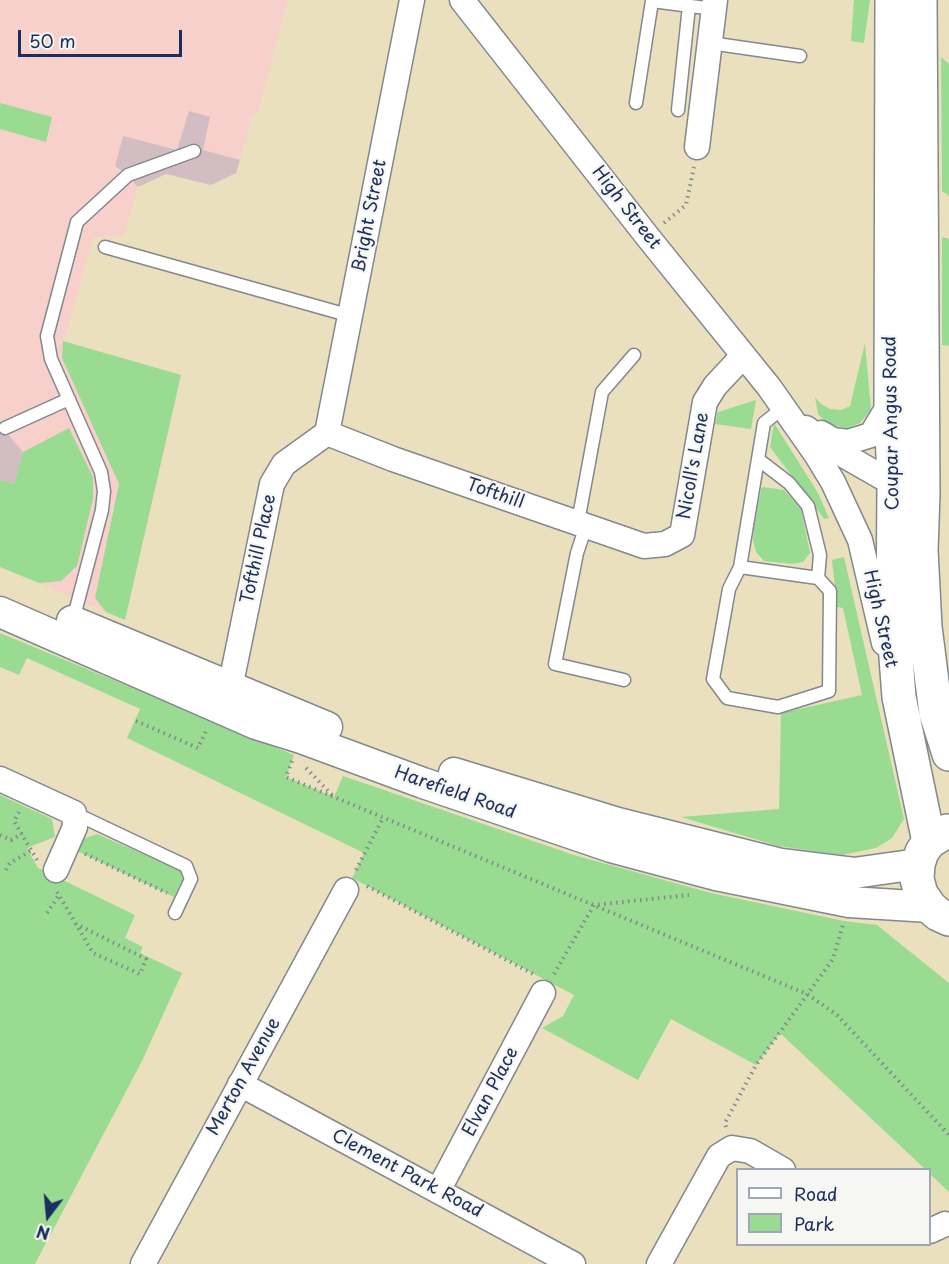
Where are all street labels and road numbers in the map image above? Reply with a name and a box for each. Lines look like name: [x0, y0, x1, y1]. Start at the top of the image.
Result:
street label: Bright Street: [348, 158, 392, 274]
street label: High Street: [587, 162, 665, 254]
street label: Coupar Angus Road: [880, 336, 904, 510]
street label: Nicoll's Lane: [674, 410, 714, 522]
street label: Tofthill: [463, 474, 527, 514]
street label: Tofthill Place: [237, 492, 281, 606]
street label: High Street: [858, 568, 902, 670]
street label: Harefield Road: [391, 762, 519, 824]
street label: Merton Avenue: [203, 1014, 285, 1140]
street label: Elvan Place: [458, 1044, 524, 1140]
street label: Clement Park Road: [328, 1125, 486, 1223]

